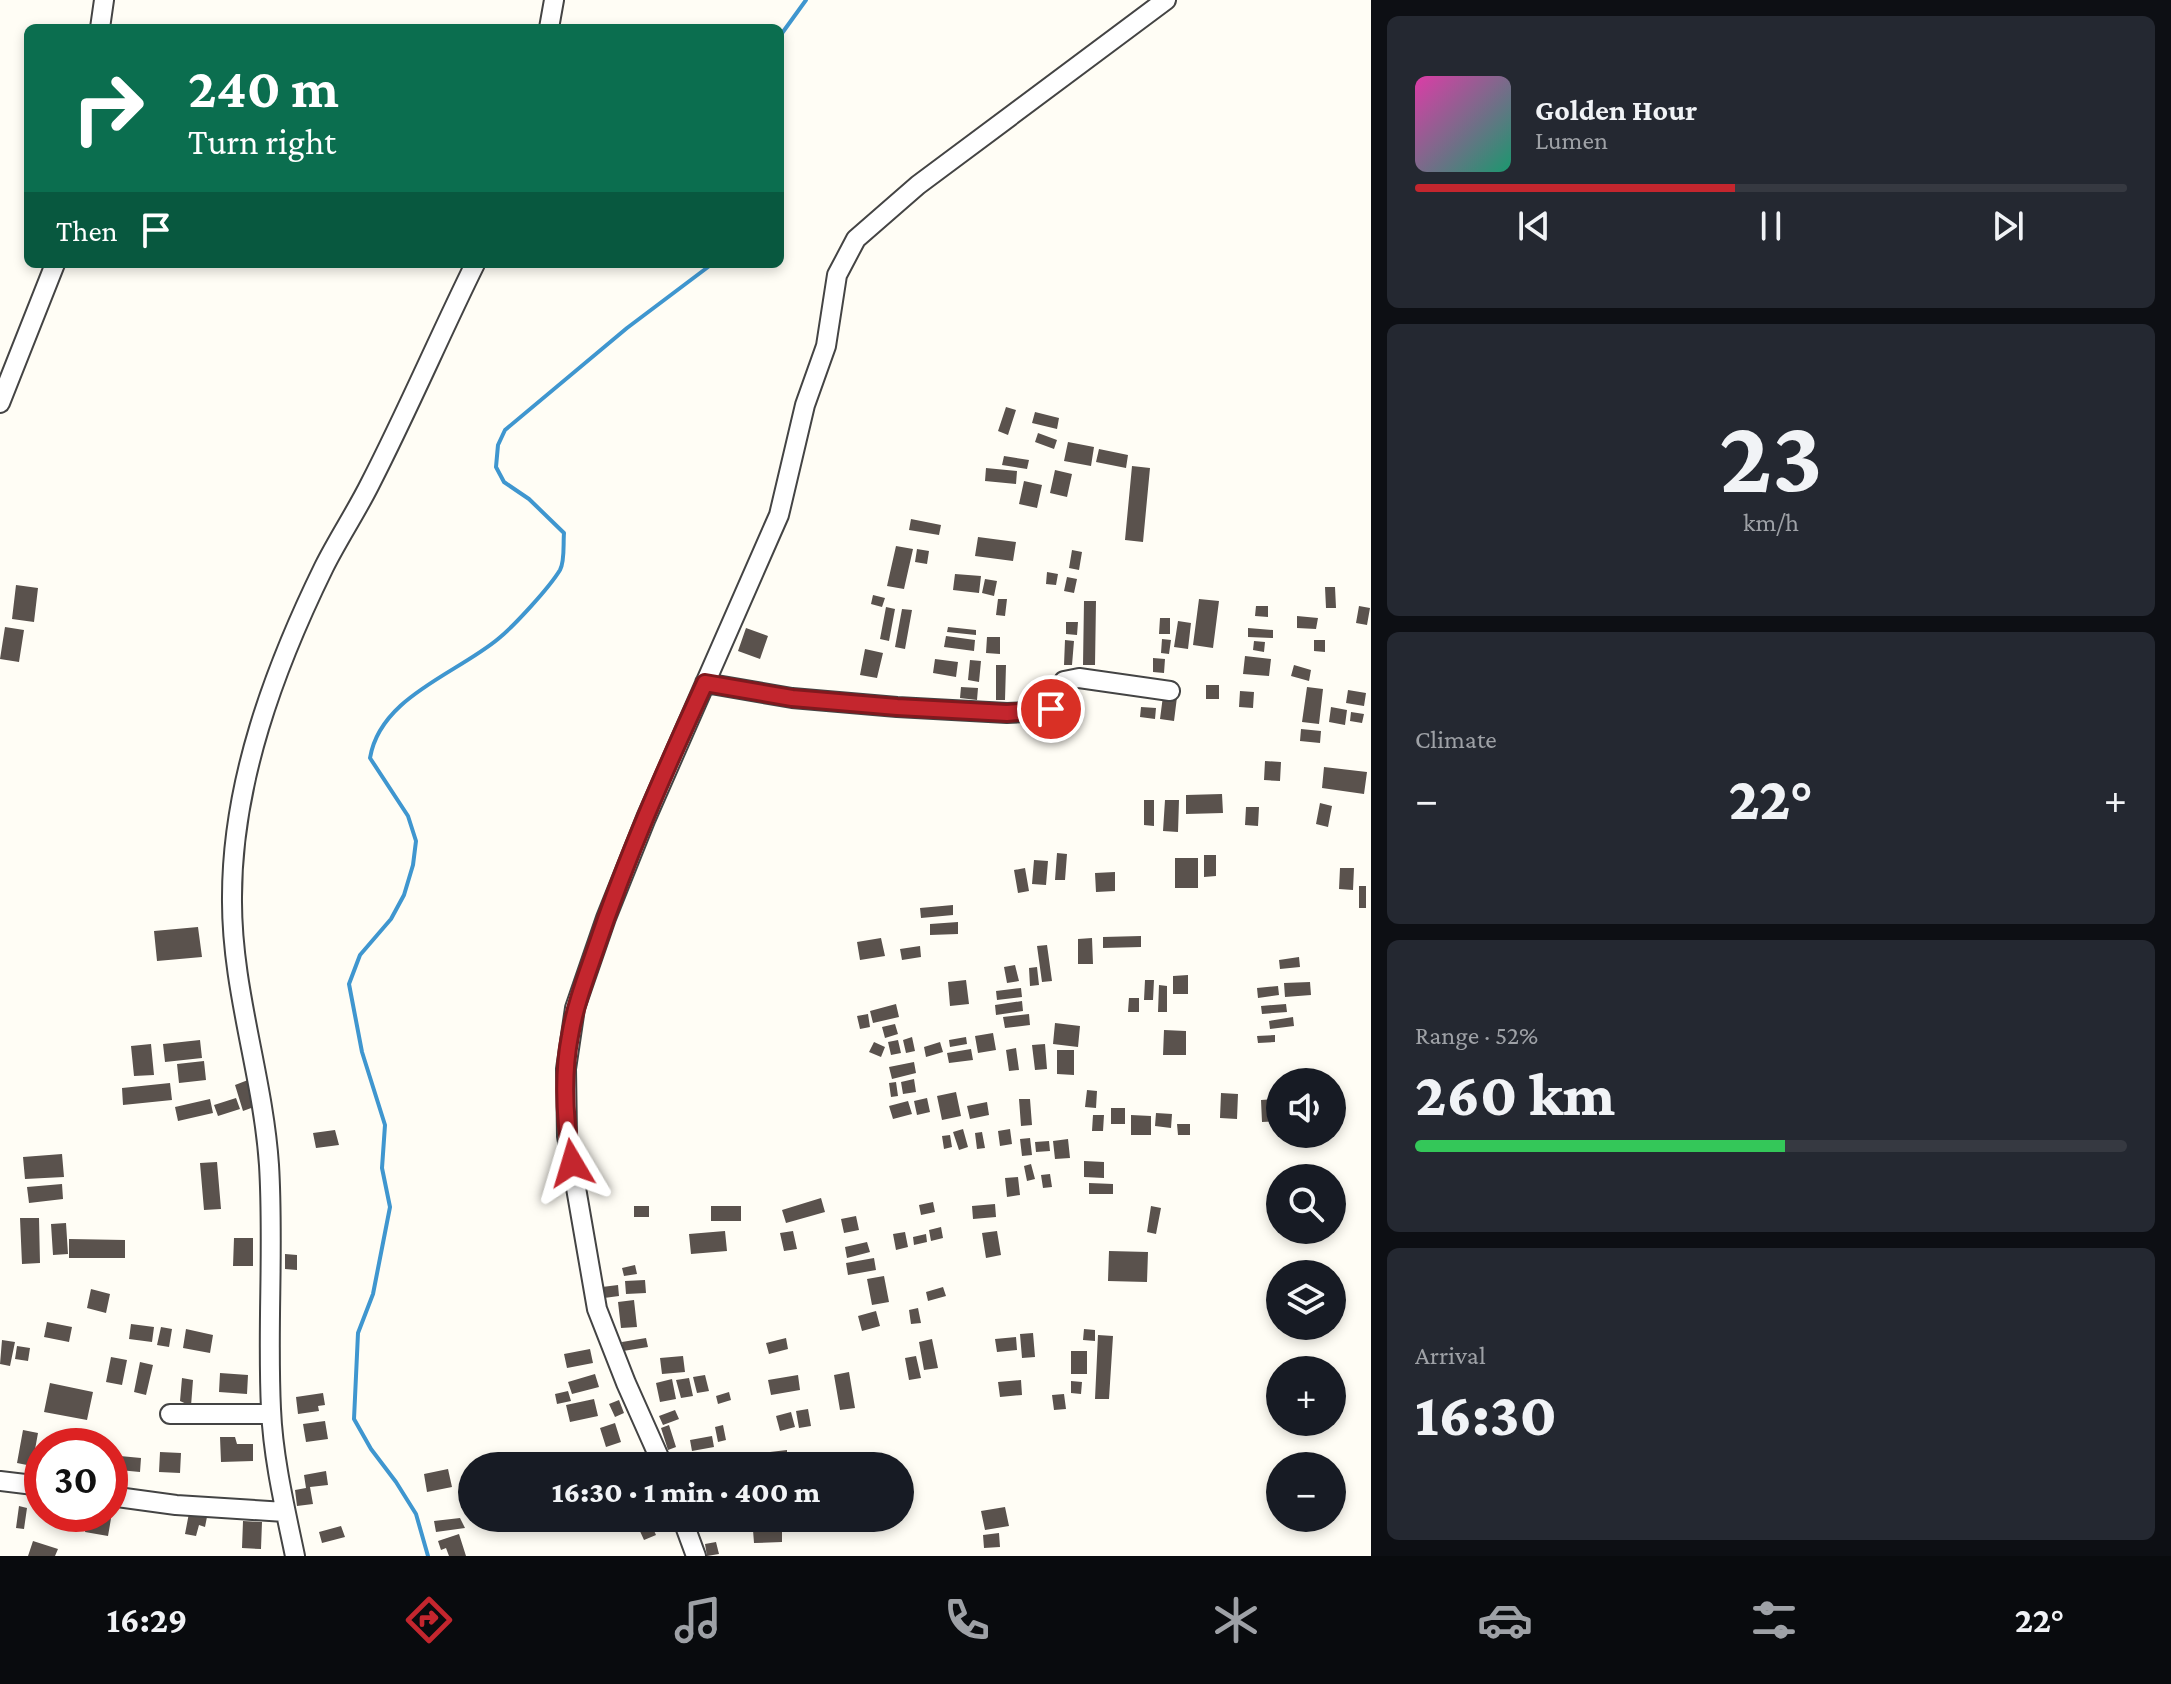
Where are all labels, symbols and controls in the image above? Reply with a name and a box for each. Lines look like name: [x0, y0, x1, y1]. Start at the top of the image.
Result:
icon: right: [56, 56, 160, 160]
text: 240 m: [188, 57, 339, 119]
text: Golden Hour: [1535, 93, 1697, 126]
text: Turn right: [188, 122, 336, 162]
text: Lumen: [1535, 126, 1608, 155]
icon: previous: [1512, 204, 1556, 248]
icon: pause: [1749, 204, 1793, 248]
icon: next: [1986, 204, 2030, 248]
icon: arrive: [134, 208, 178, 252]
text: Then: [56, 214, 118, 247]
text: 23: [1719, 398, 1823, 513]
text: km/h: [1743, 508, 1799, 537]
pin: [1017, 675, 1085, 743]
icon: arrive: [1029, 687, 1073, 731]
text: Climate: [1415, 725, 1497, 754]
text: 22°: [1729, 765, 1813, 832]
text: −: [1415, 775, 1438, 823]
text: +: [2104, 775, 2127, 823]
text: Range · 52%: [1415, 1021, 1538, 1050]
text: 260 km: [1415, 1061, 1615, 1128]
map controls: [1266, 1068, 1346, 1532]
button: sound: [1266, 1068, 1346, 1148]
position arrow: [530, 1121, 614, 1205]
button: search: [1266, 1164, 1346, 1244]
button: layers: [1266, 1260, 1346, 1340]
text: Arrival: [1415, 1341, 1486, 1370]
button: +: [1266, 1356, 1346, 1436]
text: 16:30: [1415, 1381, 1557, 1448]
speed limit sign: 30: [24, 1428, 128, 1532]
button: −: [1266, 1452, 1346, 1532]
text: 16:30 · 1 min · 400 m: [552, 1475, 820, 1508]
icon: directions: [401, 1592, 457, 1648]
icon: music: [670, 1592, 726, 1648]
icon: phone: [939, 1592, 995, 1648]
icon: climate: [1208, 1592, 1264, 1648]
icon: car: [1477, 1592, 1533, 1648]
icon: filters: [1746, 1592, 1802, 1648]
text: 16:29: [107, 1600, 188, 1640]
text: 22°: [2015, 1600, 2064, 1640]

